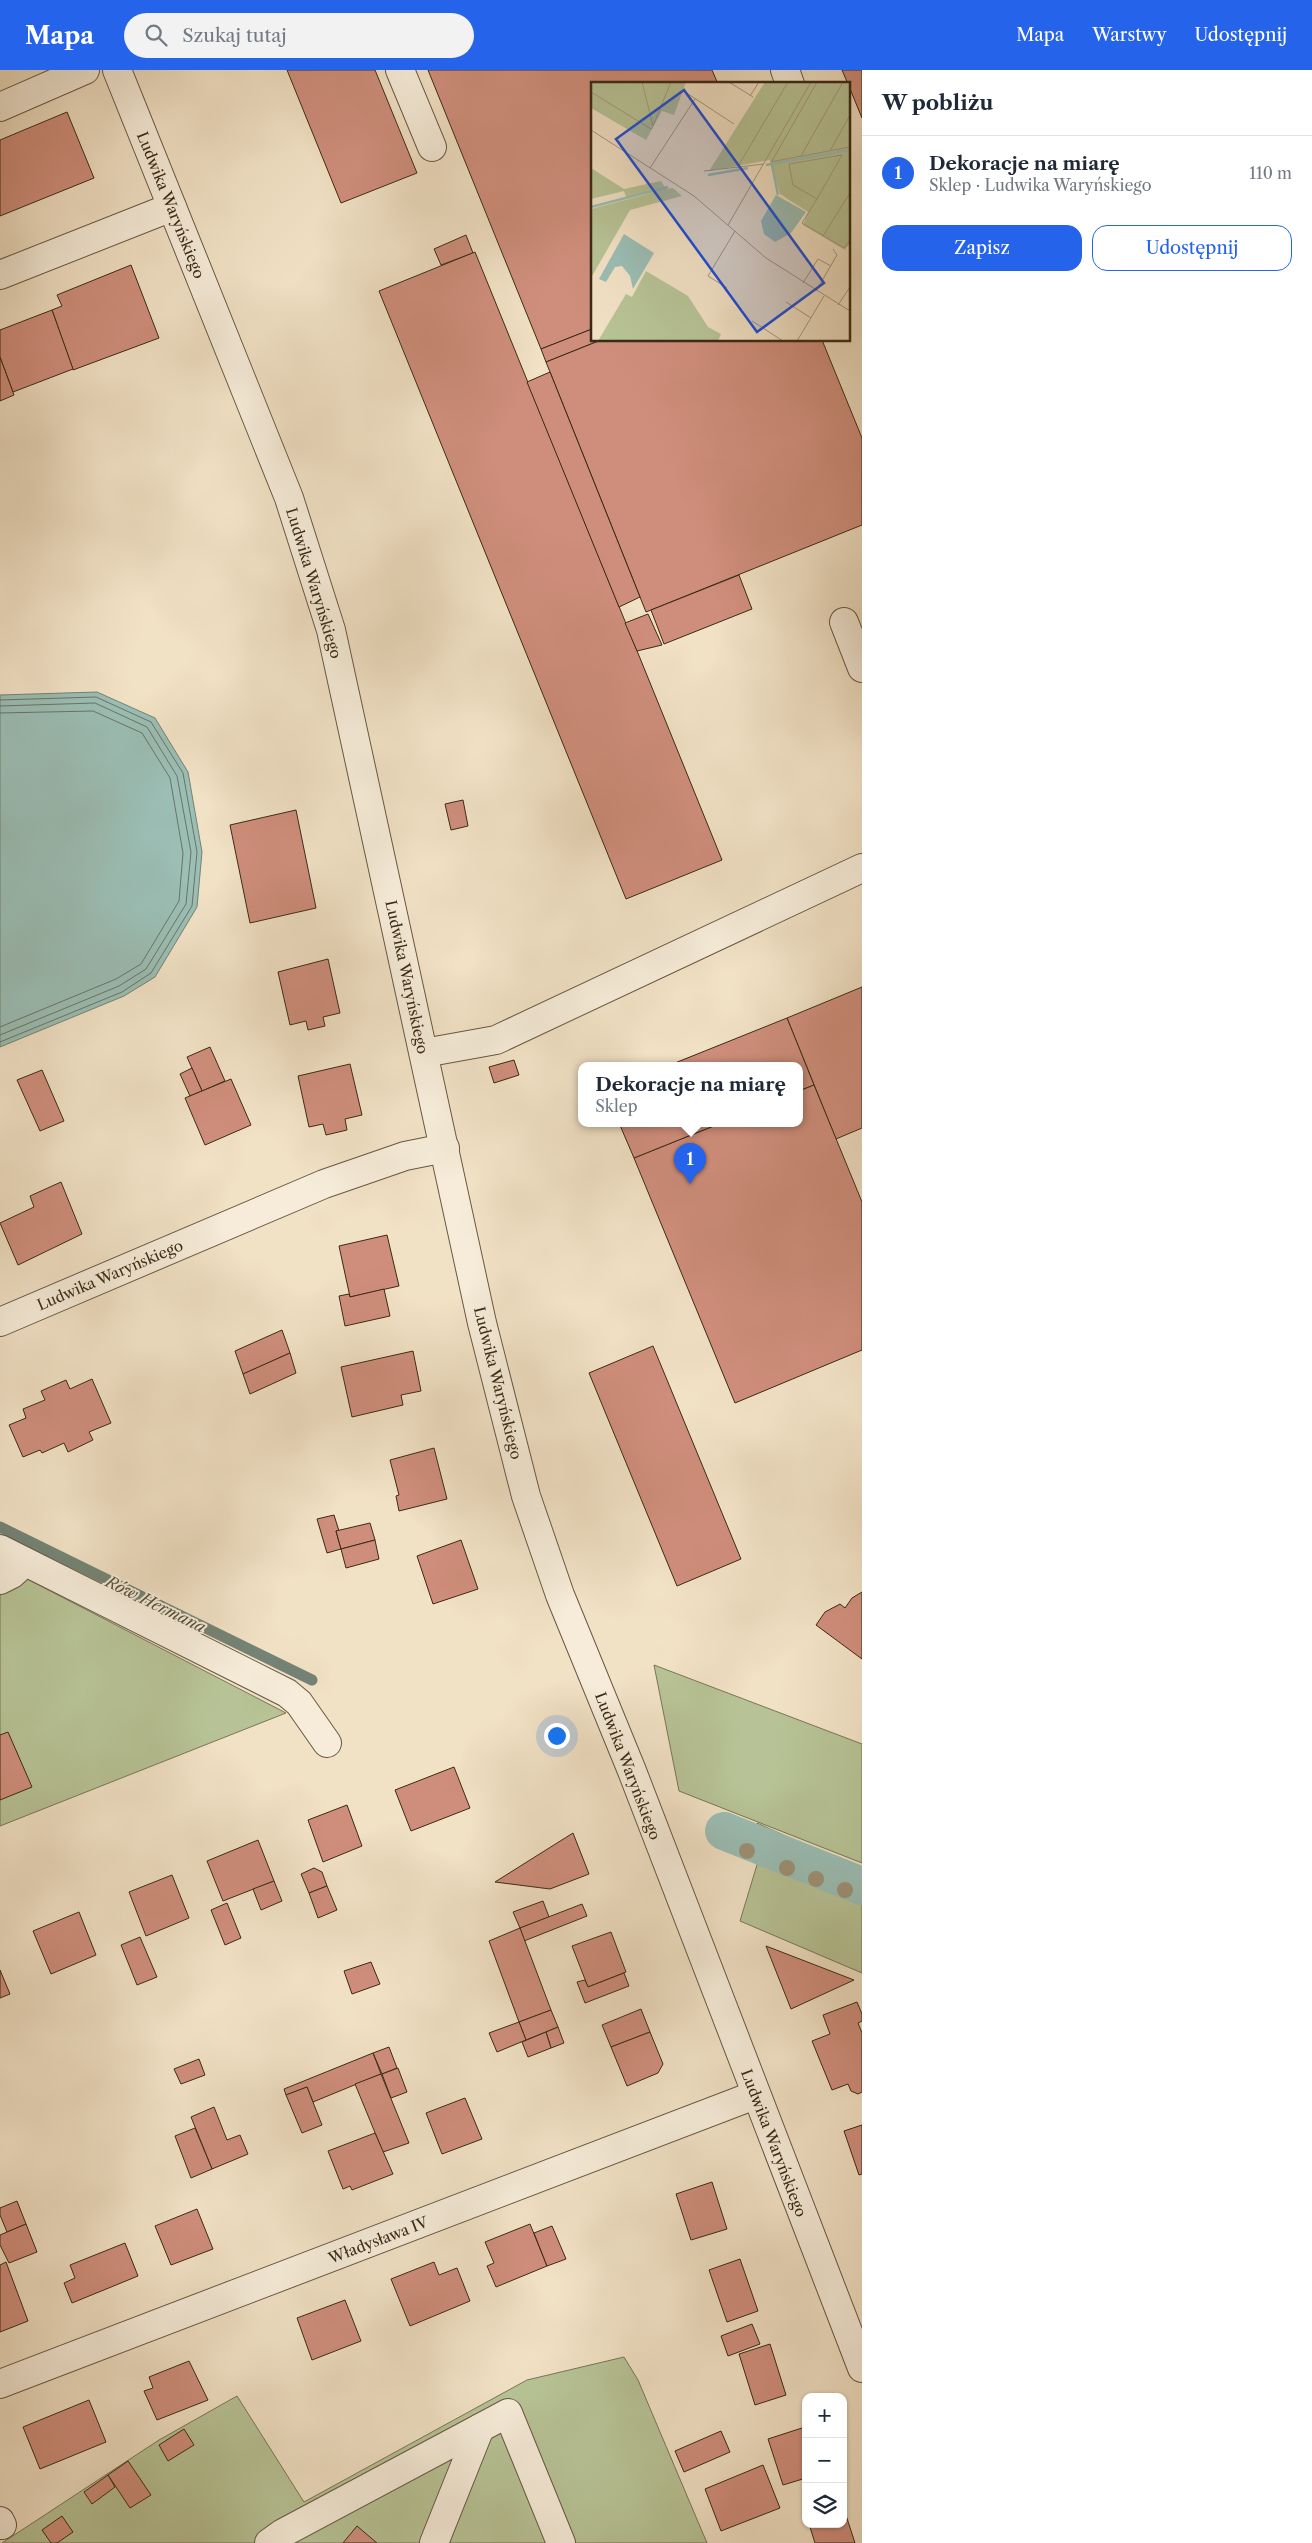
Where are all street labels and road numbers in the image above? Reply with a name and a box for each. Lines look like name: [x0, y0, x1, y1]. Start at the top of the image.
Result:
street label: Ludwika Waryńskiego: [133, 129, 209, 281]
street label: Ludwika Waryńskiego: [282, 505, 346, 661]
street label: Ludwika Waryńskiego: [381, 898, 433, 1056]
street label: Ludwika Waryńskiego: [34, 1236, 186, 1314]
street label: Ludwika Waryńskiego: [470, 1305, 526, 1461]
street label: Ludwika Waryńskiego: [591, 1689, 665, 1843]
street label: Ludwika Waryńskiego: [737, 2066, 811, 2220]
street label: Władysława IV: [325, 2212, 432, 2268]

